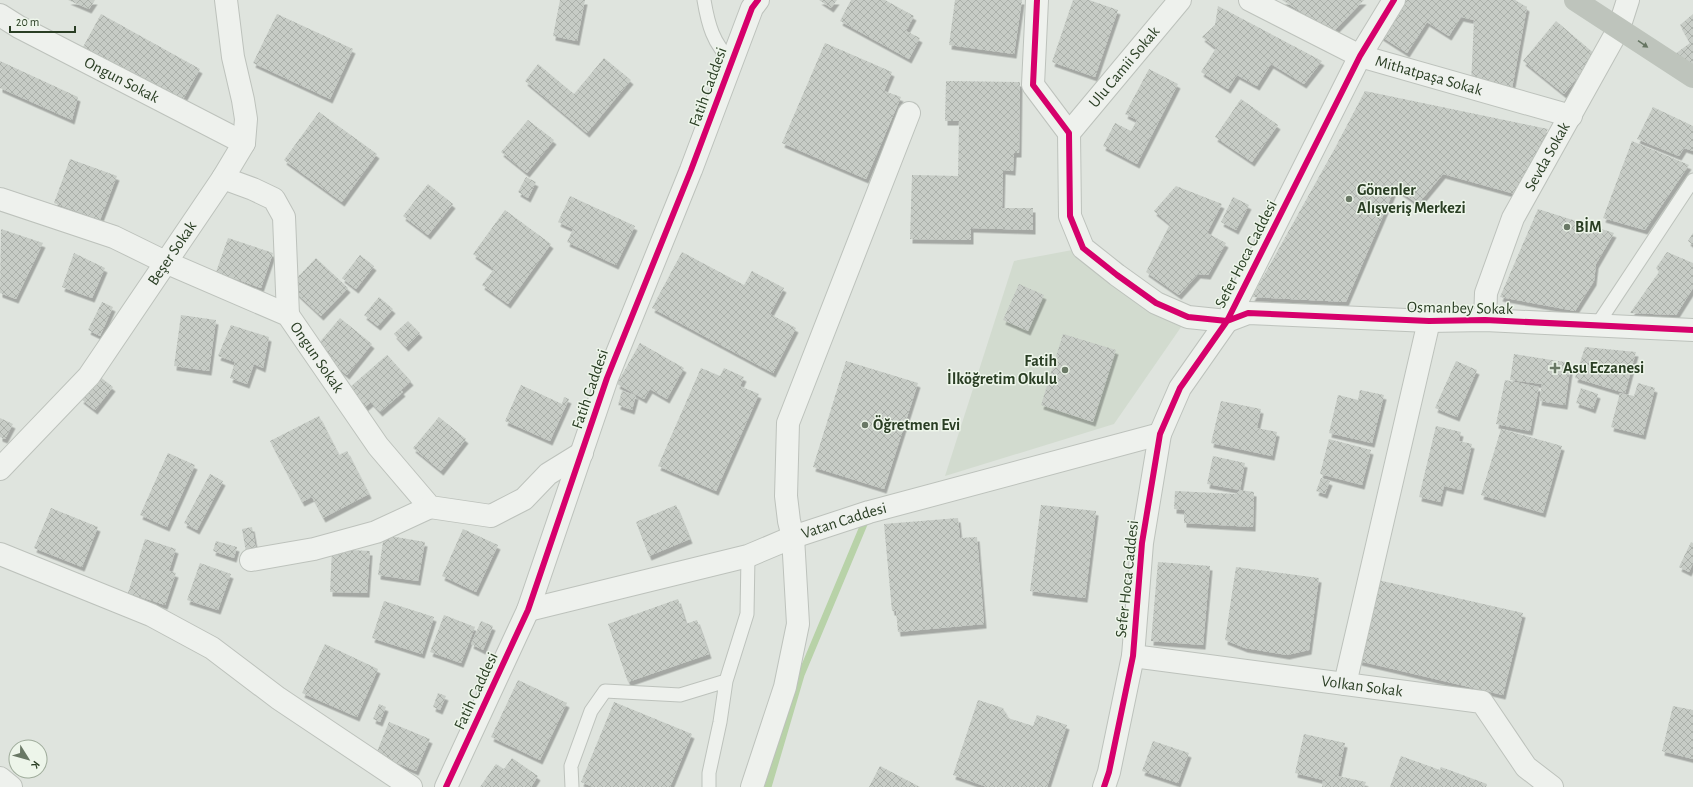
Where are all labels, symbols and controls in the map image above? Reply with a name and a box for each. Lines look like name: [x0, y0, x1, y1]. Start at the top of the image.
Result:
scale bar: [10, 8, 75, 34]
text: 20 m: [16, 16, 39, 28]
street label: Ulu Camii Sokak: [1086, 23, 1163, 111]
one-way arrow: [1637, 40, 1649, 47]
street label: Fatih Caddesi: [686, 45, 730, 129]
street label: Mithatpaşa Sokak: [1373, 53, 1485, 99]
street label: Ongun Sokak: [82, 54, 162, 106]
street label: Sevda Sokak: [1522, 119, 1573, 194]
place label: Gönenler Alışveriş Merkezi: [1357, 182, 1466, 216]
marker: Gönenler Alışveriş Merkezi: [1344, 194, 1354, 204]
street label: Sefer Hoca Caddesi: [1212, 198, 1280, 310]
place label: BİM: [1575, 217, 1602, 235]
street label: Beşer Sokak: [145, 218, 200, 288]
marker: BİM: [1562, 222, 1572, 232]
street label: Osmanbey Sokak: [1407, 299, 1514, 318]
street label: Ongun Sokak: [287, 319, 347, 396]
street label: Fatih Caddesi: [569, 347, 611, 431]
place label: Fatih İlköğretim Okulu: [947, 353, 1058, 387]
place label: Asu Eczanesi: [1563, 360, 1644, 376]
marker: Asu Eczanesi: [1550, 363, 1560, 373]
marker: Fatih İlköğretim Okulu: [1060, 365, 1070, 375]
place label: Öğretmen Evi: [873, 415, 960, 433]
marker: Öğretmen Evi: [860, 420, 870, 430]
street label: Vatan Caddesi: [799, 500, 888, 542]
street label: Sefer Hoca Caddesi: [1113, 519, 1141, 639]
street label: Fatih Caddesi: [451, 650, 501, 732]
street label: Volkan Sokak: [1320, 673, 1404, 700]
north arrow: [8, 739, 48, 779]
text: K: [29, 759, 42, 771]

